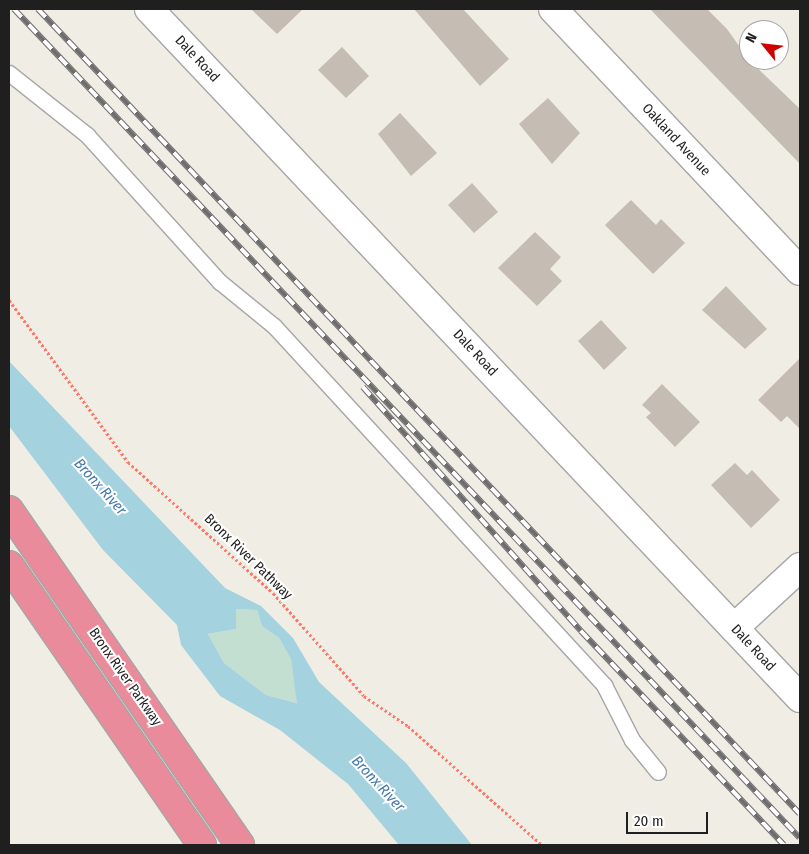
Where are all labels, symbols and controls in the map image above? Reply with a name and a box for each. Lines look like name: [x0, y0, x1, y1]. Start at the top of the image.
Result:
north arrow: [739, 20, 789, 70]
text: N: [742, 30, 761, 46]
street label: Dale Road: [171, 32, 223, 86]
street label: Oakland Avenue: [638, 100, 714, 180]
street label: Dale Road: [449, 326, 501, 380]
water label: Bronx River: [70, 455, 130, 519]
street label: Bronx River Pathway: [200, 511, 296, 603]
street label: Dale Road: [727, 621, 779, 675]
street label: Bronx River Parkway: [85, 625, 165, 729]
water label: Bronx River: [348, 752, 408, 816]
scale bar: [629, 802, 712, 834]
text: 20 m: [634, 812, 664, 830]

